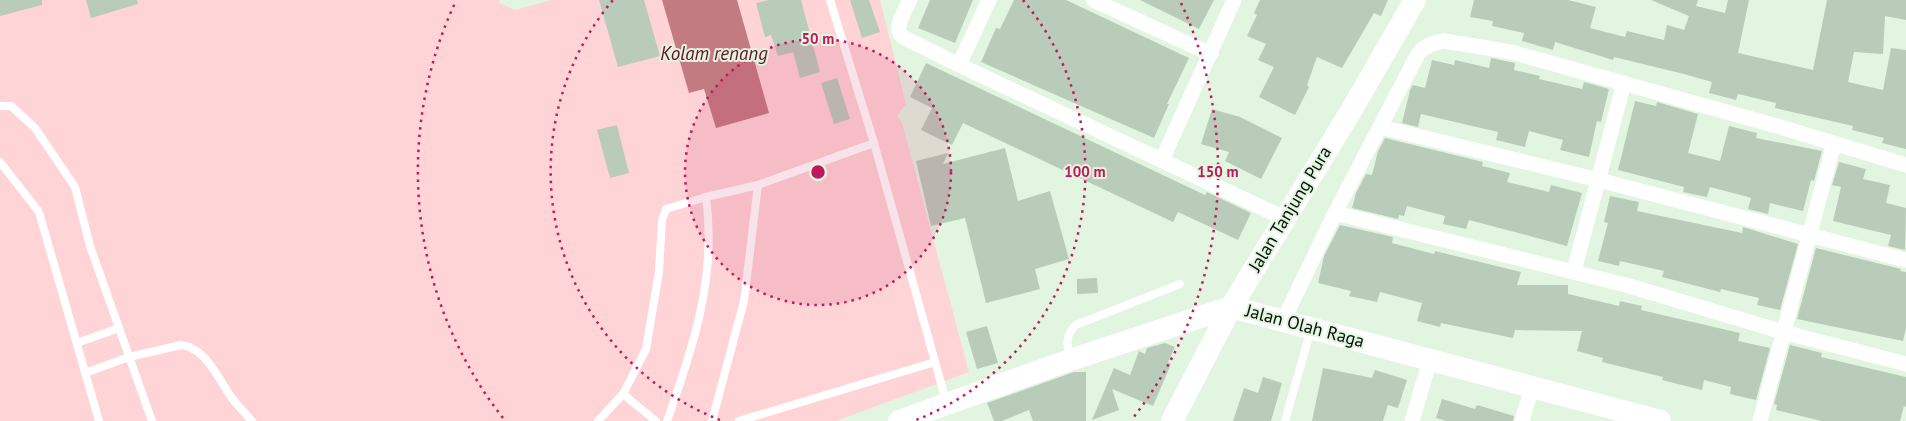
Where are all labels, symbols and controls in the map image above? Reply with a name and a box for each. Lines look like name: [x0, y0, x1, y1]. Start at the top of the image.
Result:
text: 50 m: [802, 29, 834, 48]
water label: Kolam renang: [660, 41, 768, 65]
street label: Jalan Tanjung Pura: [1243, 142, 1336, 277]
text: 100 m: [1064, 162, 1106, 181]
text: 150 m: [1197, 162, 1239, 181]
centre of rings: [809, 163, 827, 181]
street label: Jalan Olah Raga: [1242, 298, 1367, 352]

